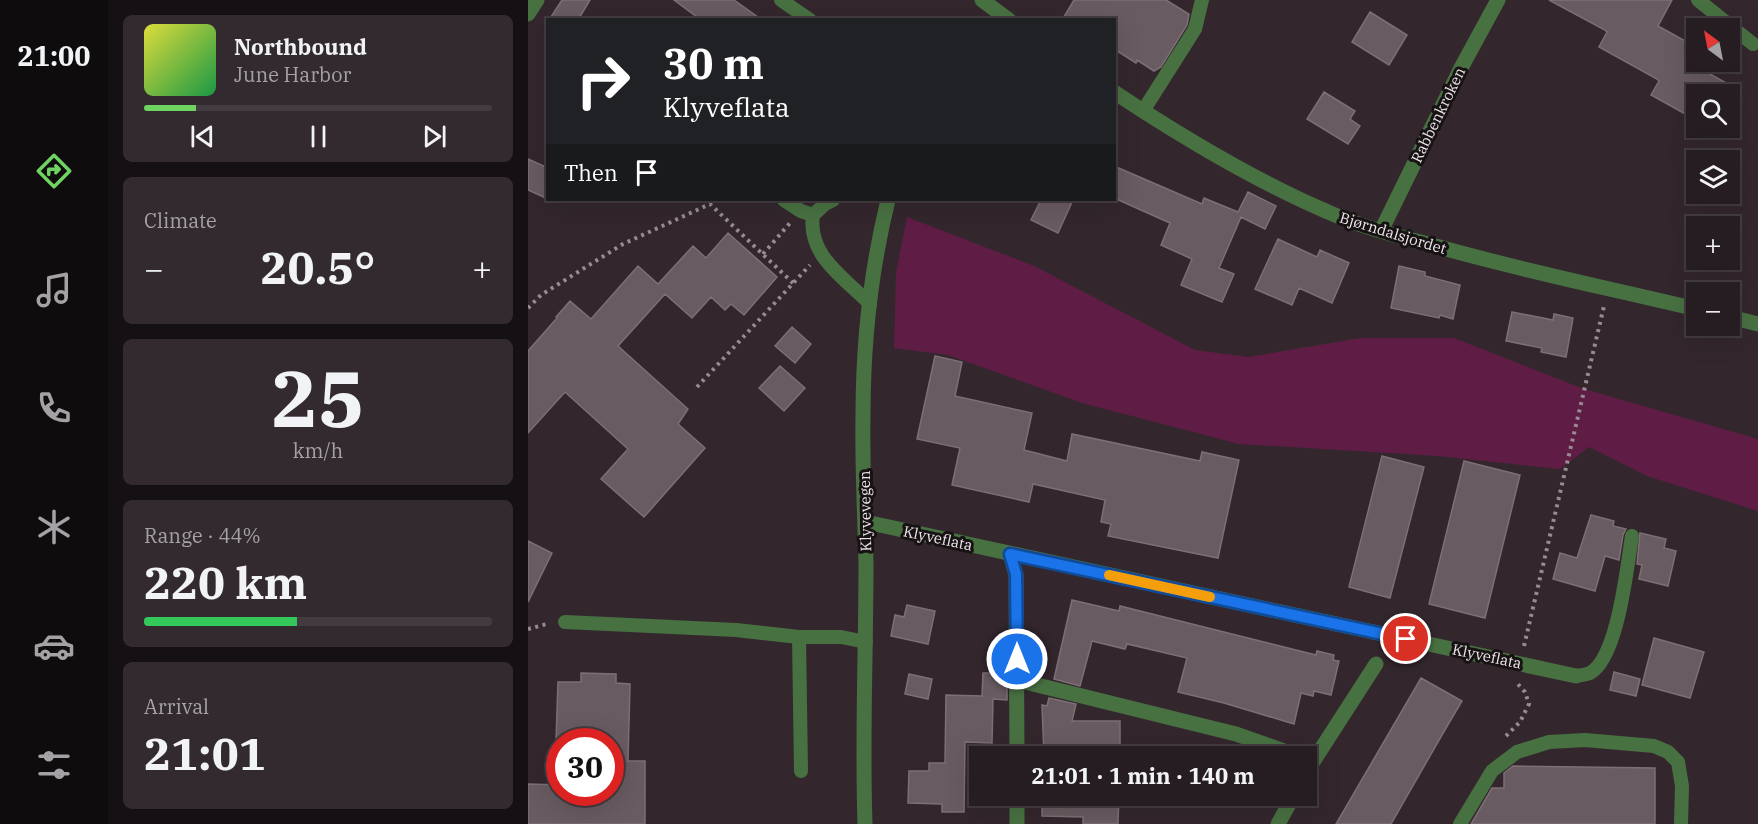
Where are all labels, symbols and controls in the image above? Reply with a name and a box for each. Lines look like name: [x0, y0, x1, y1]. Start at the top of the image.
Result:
north arrow: [1686, 18, 1740, 72]
map controls: [1686, 18, 1740, 336]
text: Northbound: [234, 32, 367, 61]
text: 30 m: [663, 36, 764, 91]
text: 21:00: [18, 38, 90, 73]
icon: right: [564, 42, 642, 120]
text: June Harbor: [234, 61, 351, 88]
street label: Rabbenkroken: [1407, 64, 1469, 166]
button: search: [1686, 84, 1740, 138]
text: Klyveflata: [663, 89, 790, 124]
icon: previous: [186, 120, 219, 153]
icon: pause: [302, 120, 335, 153]
icon: next: [418, 120, 451, 153]
icon: directions: [33, 150, 75, 192]
button: layers: [1686, 150, 1740, 204]
icon: arrive: [630, 156, 663, 189]
text: Then: [564, 158, 618, 187]
text: Climate: [144, 207, 217, 234]
street label: Bjørndalsjordet: [1337, 208, 1449, 258]
button: +: [1686, 216, 1740, 270]
text: 20.5°: [261, 238, 375, 296]
text: −: [144, 247, 164, 290]
text: +: [472, 247, 492, 290]
icon: music: [33, 269, 75, 311]
button: −: [1686, 282, 1740, 336]
text: 25: [271, 347, 365, 448]
icon: phone: [33, 387, 75, 429]
text: km/h: [293, 437, 343, 464]
street label: Klyvevegen: [855, 470, 875, 552]
icon: climate: [33, 506, 75, 548]
street label: Klyveflata: [902, 521, 974, 555]
text: Range · 44%: [144, 522, 261, 549]
text: 220 km: [144, 553, 307, 611]
pin: [1380, 613, 1431, 664]
icon: arrive: [1389, 622, 1422, 655]
icon: car: [33, 625, 75, 667]
position arrow: [985, 627, 1049, 691]
street label: Klyveflata: [1451, 639, 1523, 673]
text: Arrival: [144, 693, 209, 720]
text: 21:01: [144, 724, 266, 782]
speed limit sign: 30: [546, 728, 624, 806]
icon: filters: [33, 744, 75, 786]
text: 21:01 · 1 min · 140 m: [1031, 761, 1255, 790]

